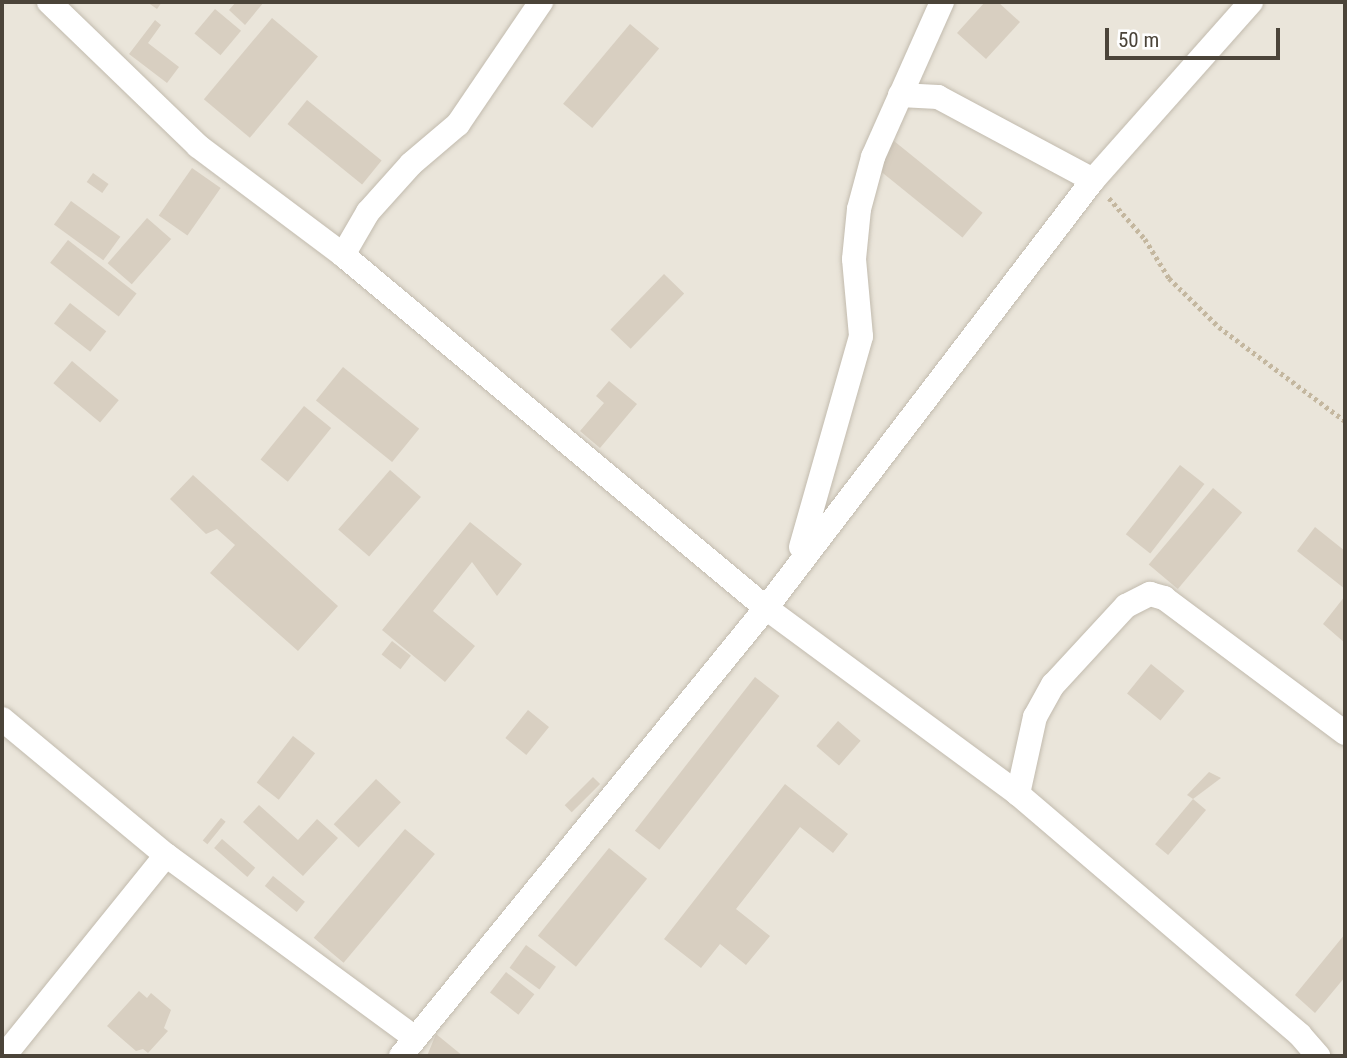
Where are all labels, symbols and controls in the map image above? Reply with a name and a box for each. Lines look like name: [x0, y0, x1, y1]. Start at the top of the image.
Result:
scale bar: [1109, 14, 1284, 58]
text: 50 m: [1118, 28, 1159, 52]

